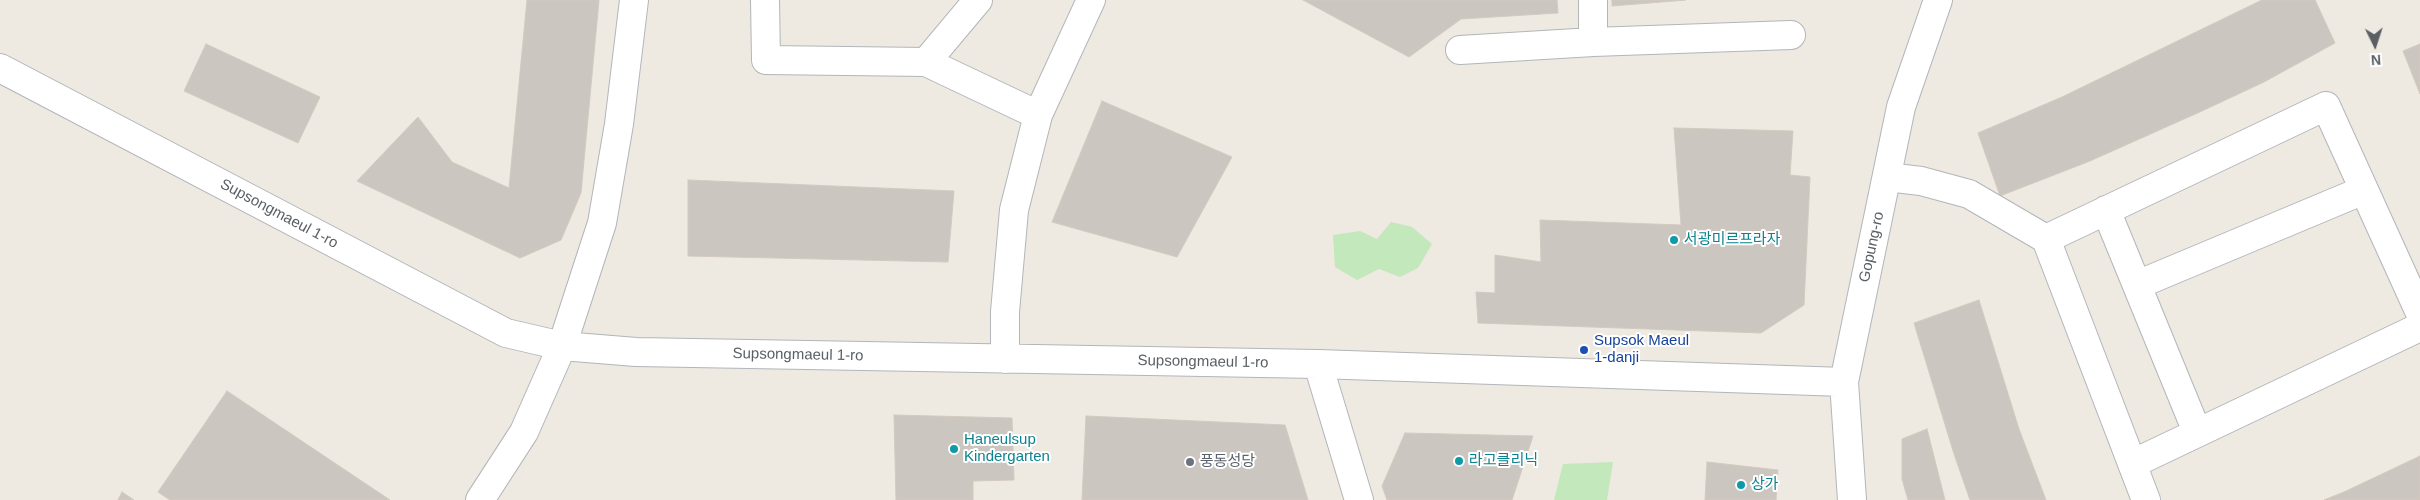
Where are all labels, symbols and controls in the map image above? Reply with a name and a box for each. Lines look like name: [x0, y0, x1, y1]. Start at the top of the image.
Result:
north arrow: [2350, 20, 2400, 70]
text: N: [2370, 52, 2382, 68]
street label: Supsongmaeul 1-ro: [217, 175, 341, 253]
street label: Gopung-ro: [1856, 210, 1888, 284]
place label: 서광미르프라자: [1684, 231, 1781, 249]
marker: 서광미르프라자: [1668, 234, 1680, 246]
place label: Supsok Maeul 1-danji: [1594, 332, 1689, 367]
marker: Supsok Maeul 1-danji: [1578, 344, 1590, 356]
street label: Supsongmaeul 1-ro: [732, 345, 864, 365]
street label: Supsongmaeul 1-ro: [1137, 352, 1269, 372]
place label: Haneulsup Kindergarten: [964, 431, 1050, 466]
marker: Haneulsup Kindergarten: [948, 443, 960, 455]
place label: 라고클리닉: [1469, 452, 1538, 470]
place label: 풍동성당: [1200, 453, 1255, 471]
marker: 라고클리닉: [1453, 455, 1465, 467]
marker: 풍동성당: [1184, 456, 1196, 468]
place label: 상가: [1751, 476, 1779, 494]
marker: 상가: [1735, 479, 1747, 491]

